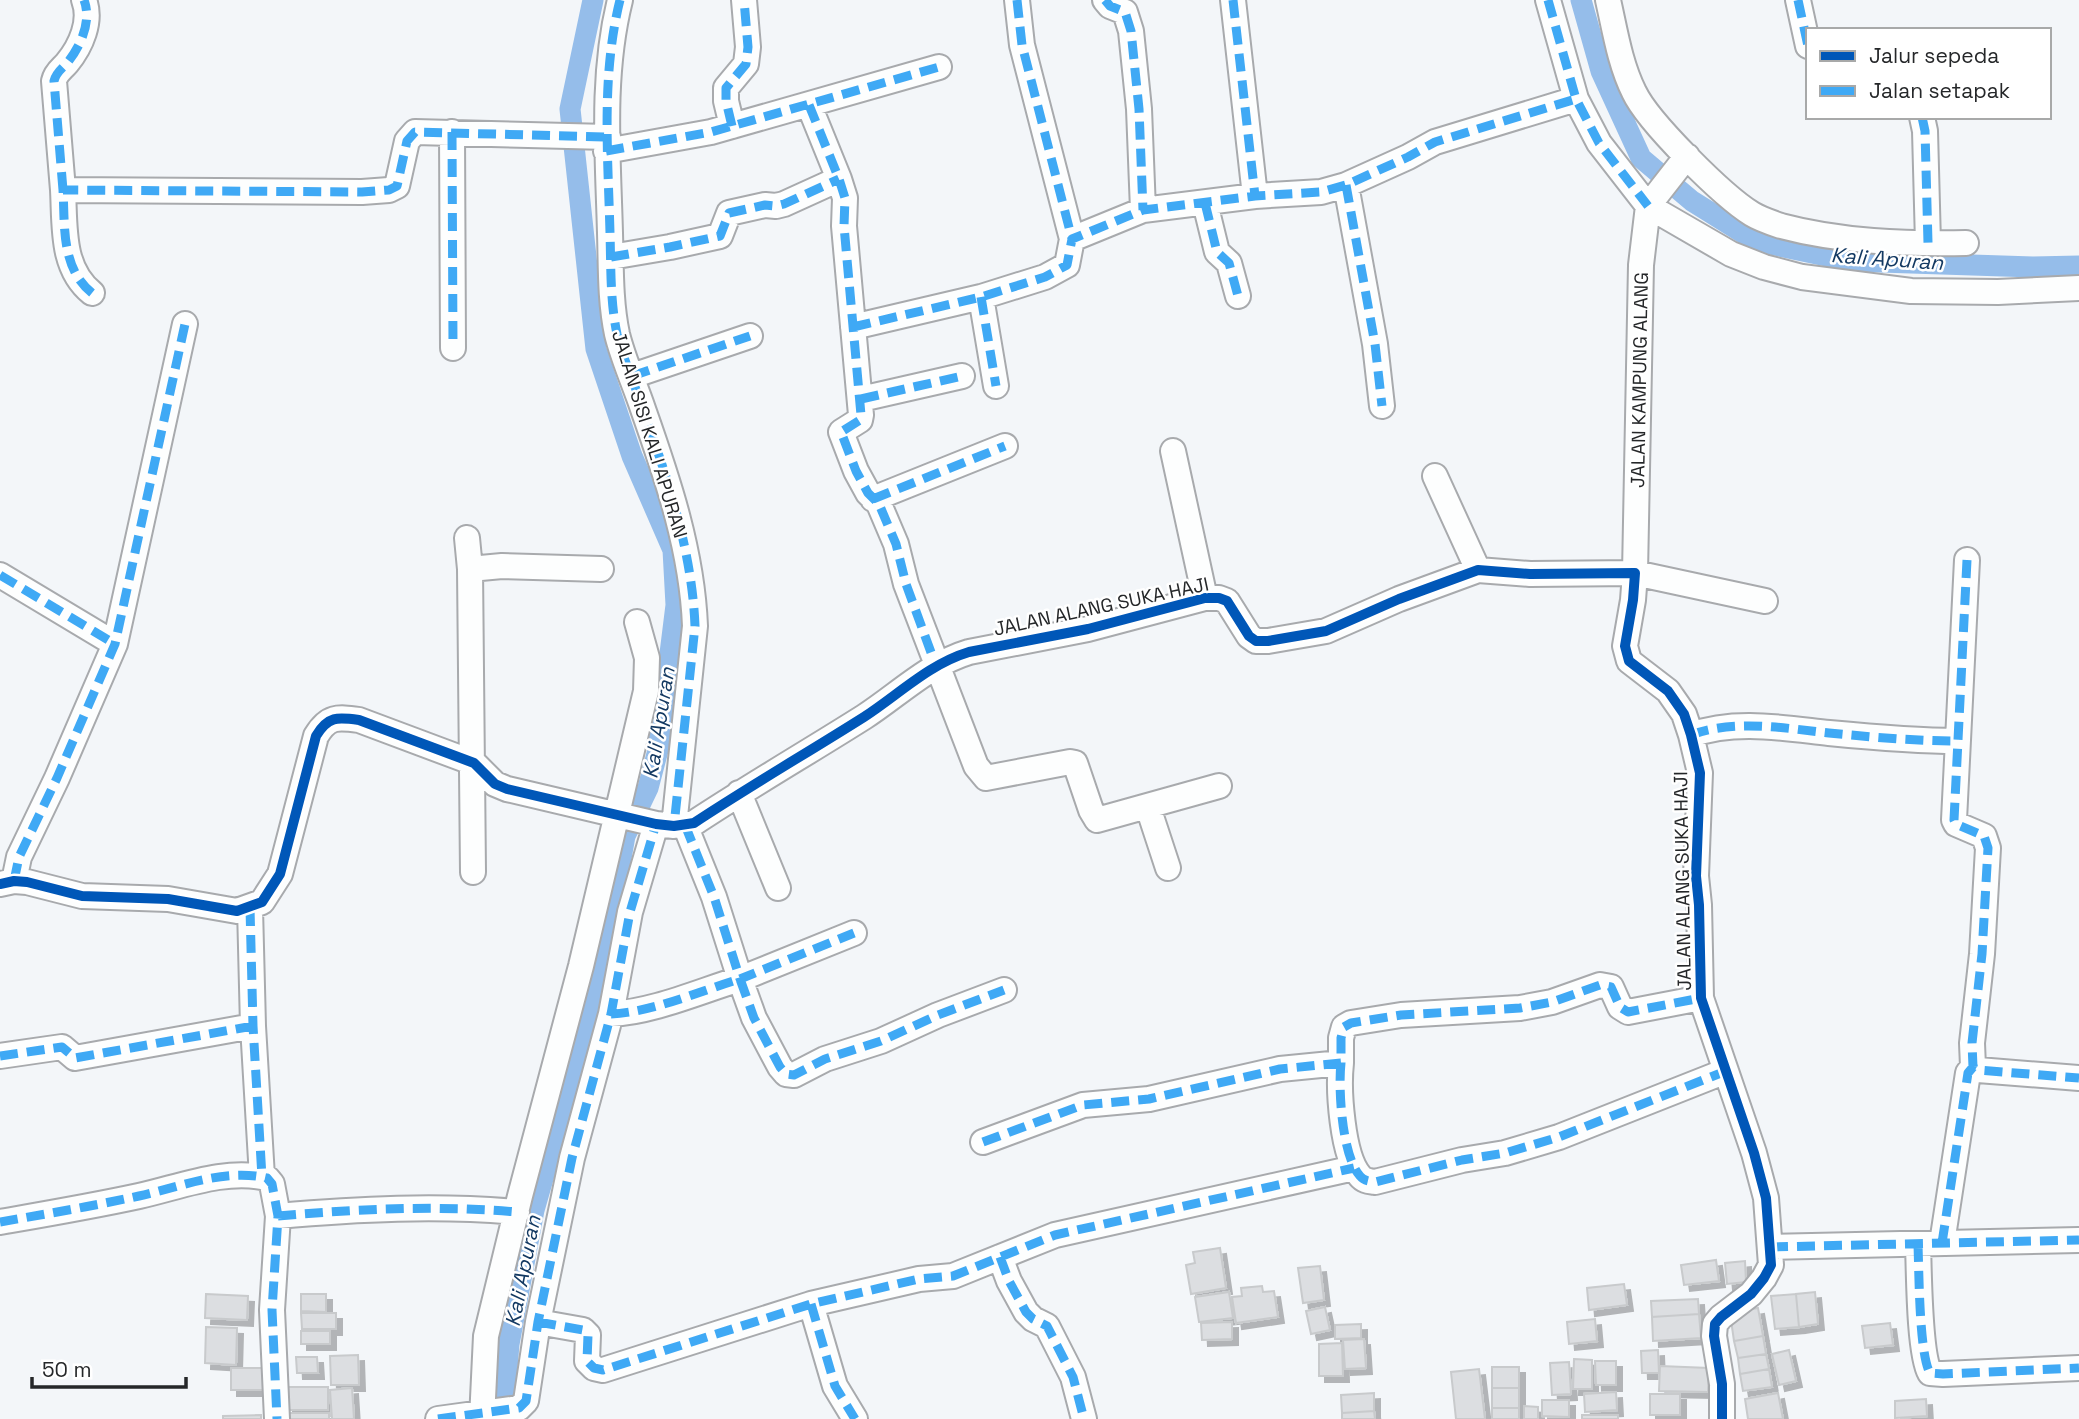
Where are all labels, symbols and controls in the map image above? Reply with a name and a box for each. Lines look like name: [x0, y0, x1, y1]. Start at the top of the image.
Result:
legend: [1806, 28, 2051, 119]
text: Jalur sepeda: [1869, 42, 1999, 69]
text: Jalan setapak: [1869, 77, 2010, 104]
water label: Kali Apuran: [1830, 241, 1945, 276]
street label: JALAN KAMPUNG ALANG: [1625, 272, 1654, 488]
street label: JALAN SISI KALI APURAN: [606, 327, 693, 541]
street label: JALAN ALANG SUKA HAJI: [991, 571, 1211, 642]
water label: Kali Apuran: [636, 664, 681, 781]
street label: JALAN ALANG SUKA HAJI: [1668, 771, 1697, 991]
water label: Kali Apuran: [499, 1212, 547, 1329]
scale bar: [32, 1346, 186, 1390]
text: 50 m: [42, 1356, 92, 1383]

